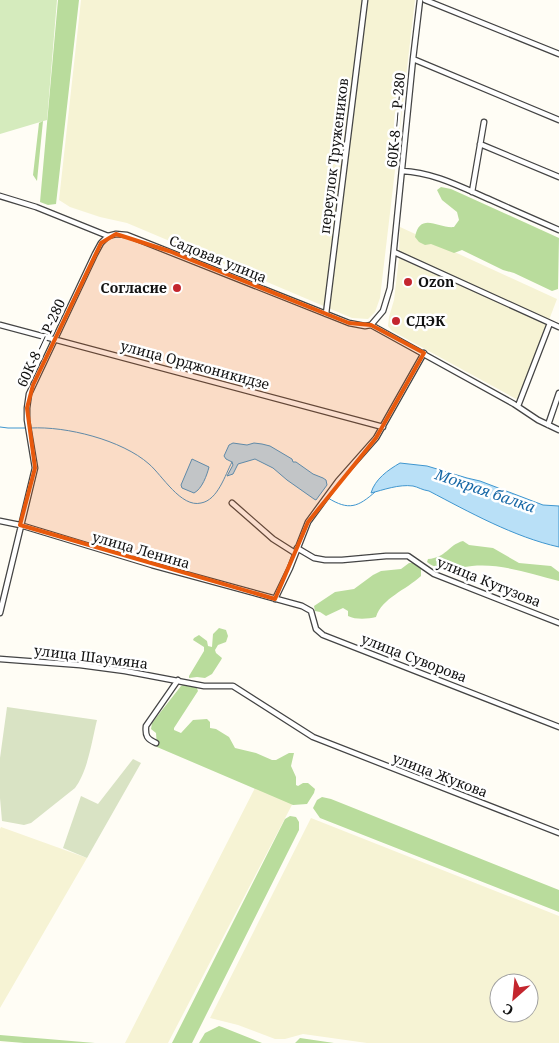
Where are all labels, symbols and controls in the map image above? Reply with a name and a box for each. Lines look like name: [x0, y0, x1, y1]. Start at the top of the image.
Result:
street label: 60К-8 — Р-280: [382, 71, 409, 168]
street label: переулок Тружеников: [315, 77, 353, 235]
street label: Садовая улица: [166, 230, 270, 287]
place label: Ozon: [418, 272, 454, 291]
marker: Ozon: [402, 276, 414, 288]
place label: Согласие: [100, 278, 167, 297]
marker: Согласие: [171, 282, 183, 294]
street label: 60К-8 — Р-280: [12, 295, 69, 390]
place label: СДЭК: [406, 311, 446, 330]
marker: СДЭК: [390, 315, 402, 327]
street label: улица Орджоникидзе: [119, 335, 272, 394]
water label: Мокрая балка: [432, 463, 539, 517]
street label: улица Ленина: [90, 526, 192, 573]
street label: улица Кутузова: [434, 552, 544, 611]
street label: улица Суворова: [358, 629, 470, 686]
street label: улица Шаумяна: [33, 640, 149, 673]
street label: улица Жукова: [390, 748, 491, 801]
north arrow: [489, 973, 539, 1023]
text: С: [499, 999, 516, 1021]

